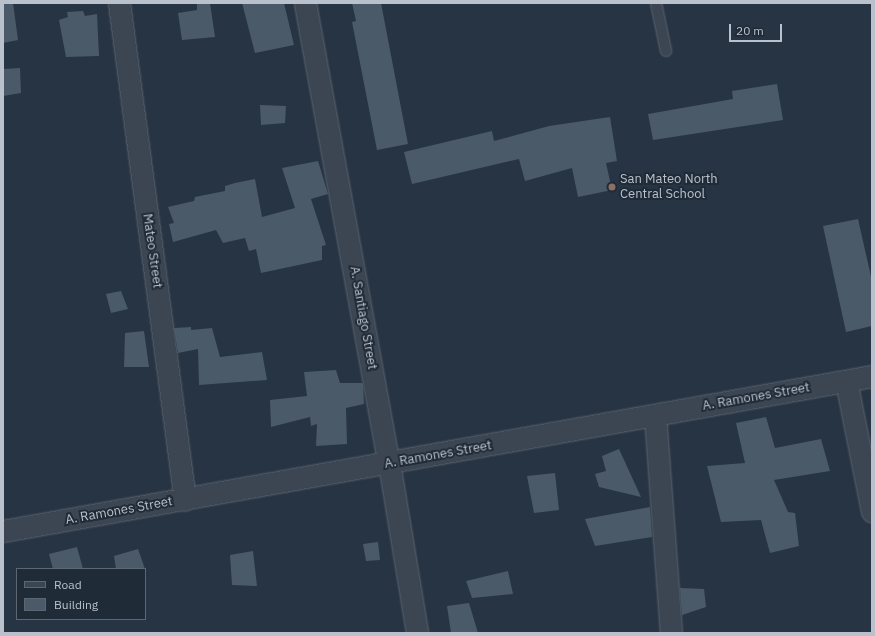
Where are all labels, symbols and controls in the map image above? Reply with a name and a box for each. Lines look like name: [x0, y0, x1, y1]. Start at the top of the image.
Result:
scale bar: [731, 16, 784, 42]
text: 20 m: [736, 23, 764, 38]
place label: San Mateo North Central School: [620, 172, 718, 203]
marker: San Mateo North Central School: [607, 182, 617, 192]
street label: Mateo Street: [139, 213, 165, 289]
street label: A. Santiago Street: [346, 265, 380, 371]
street label: A. Ramones Street: [701, 380, 811, 414]
street label: A. Ramones Street: [383, 438, 493, 472]
street label: A. Ramones Street: [64, 494, 174, 528]
legend: [16, 568, 146, 620]
text: Road: [54, 577, 82, 592]
text: Building: [54, 597, 98, 612]

